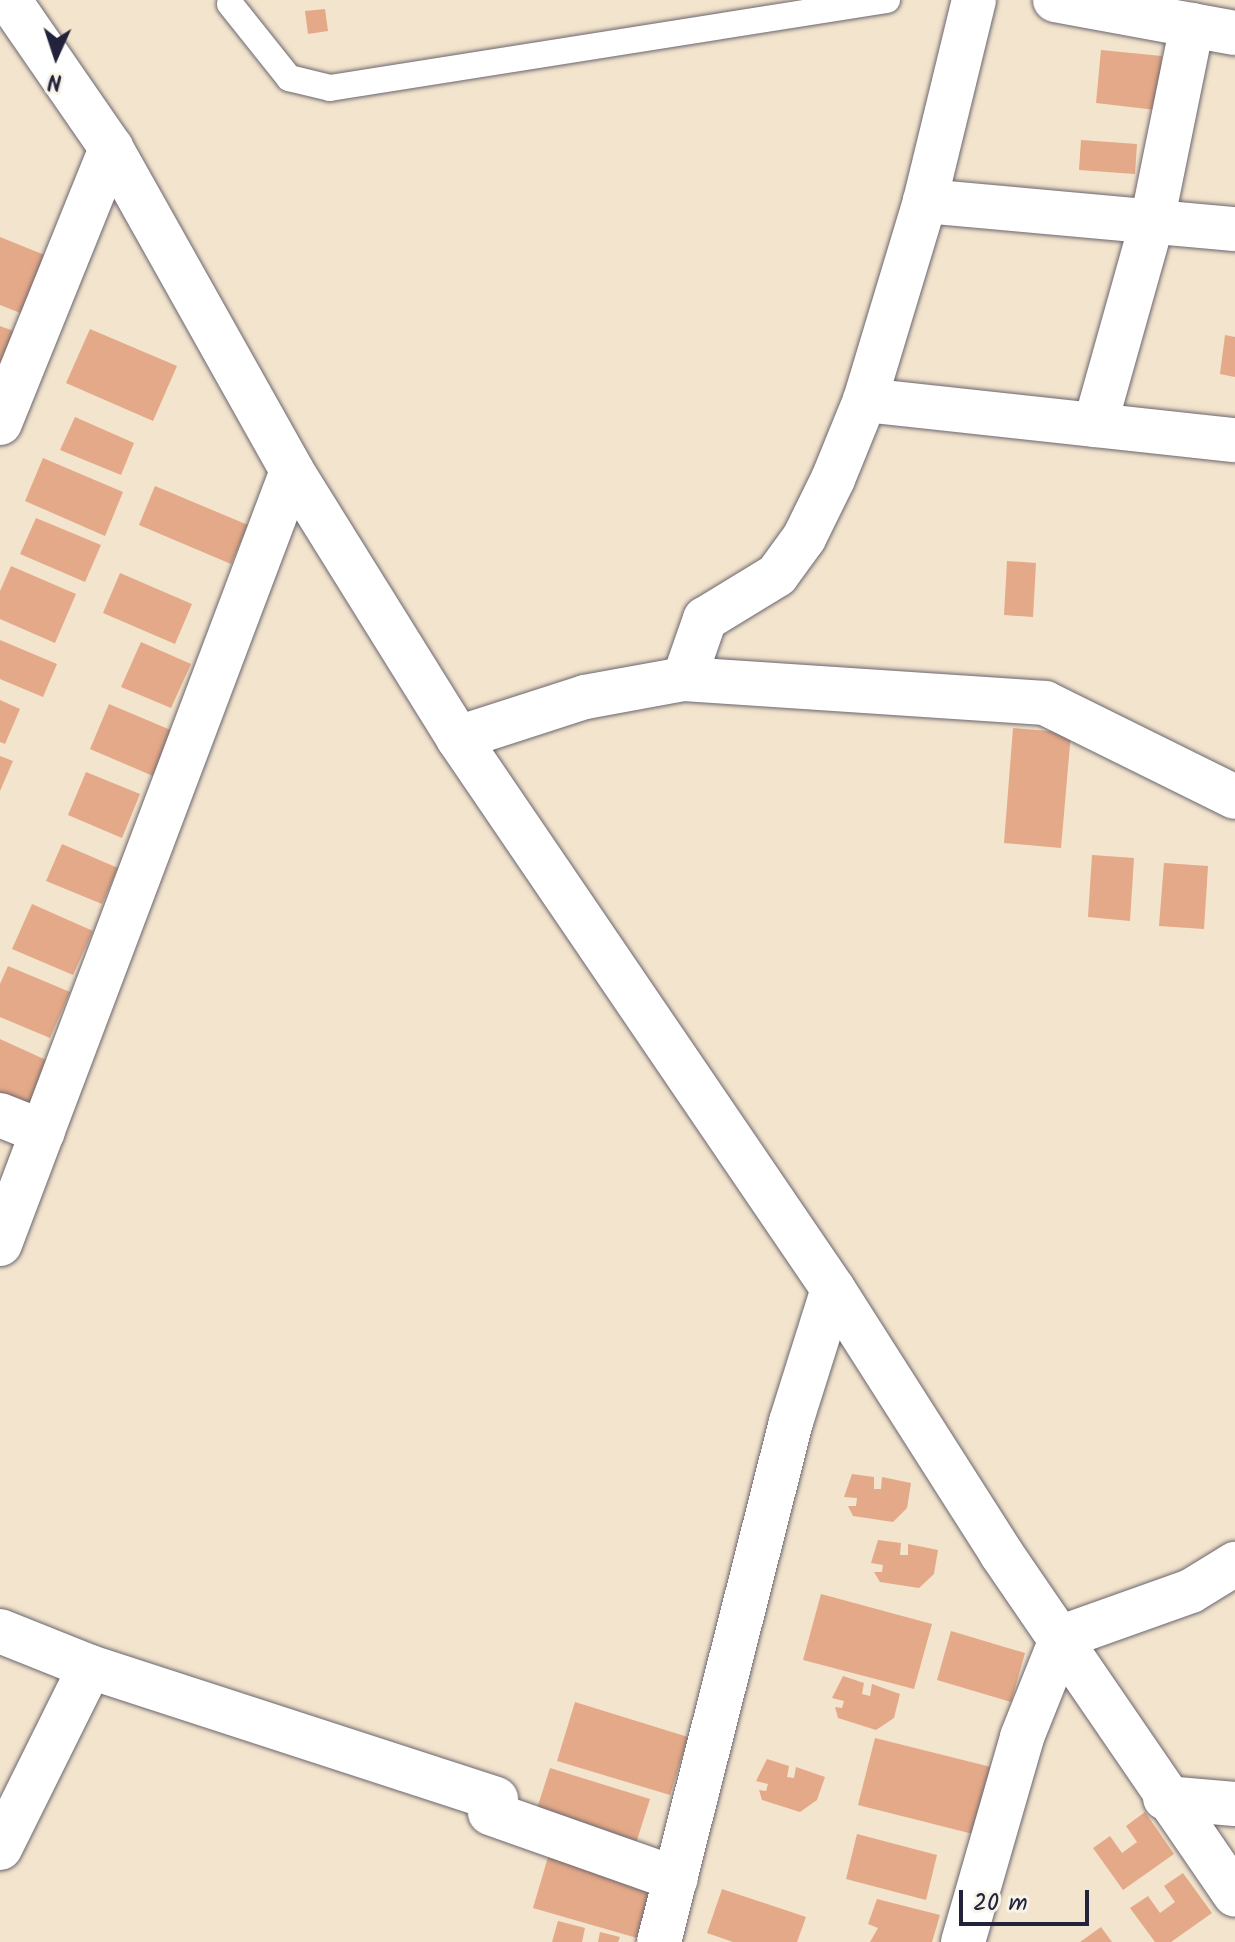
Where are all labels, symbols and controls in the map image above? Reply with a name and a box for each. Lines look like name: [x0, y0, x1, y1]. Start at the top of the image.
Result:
north arrow: [16, 16, 96, 96]
text: N: [47, 63, 63, 98]
scale bar: [963, 1874, 1093, 1924]
text: 20 m: [973, 1884, 1028, 1923]

